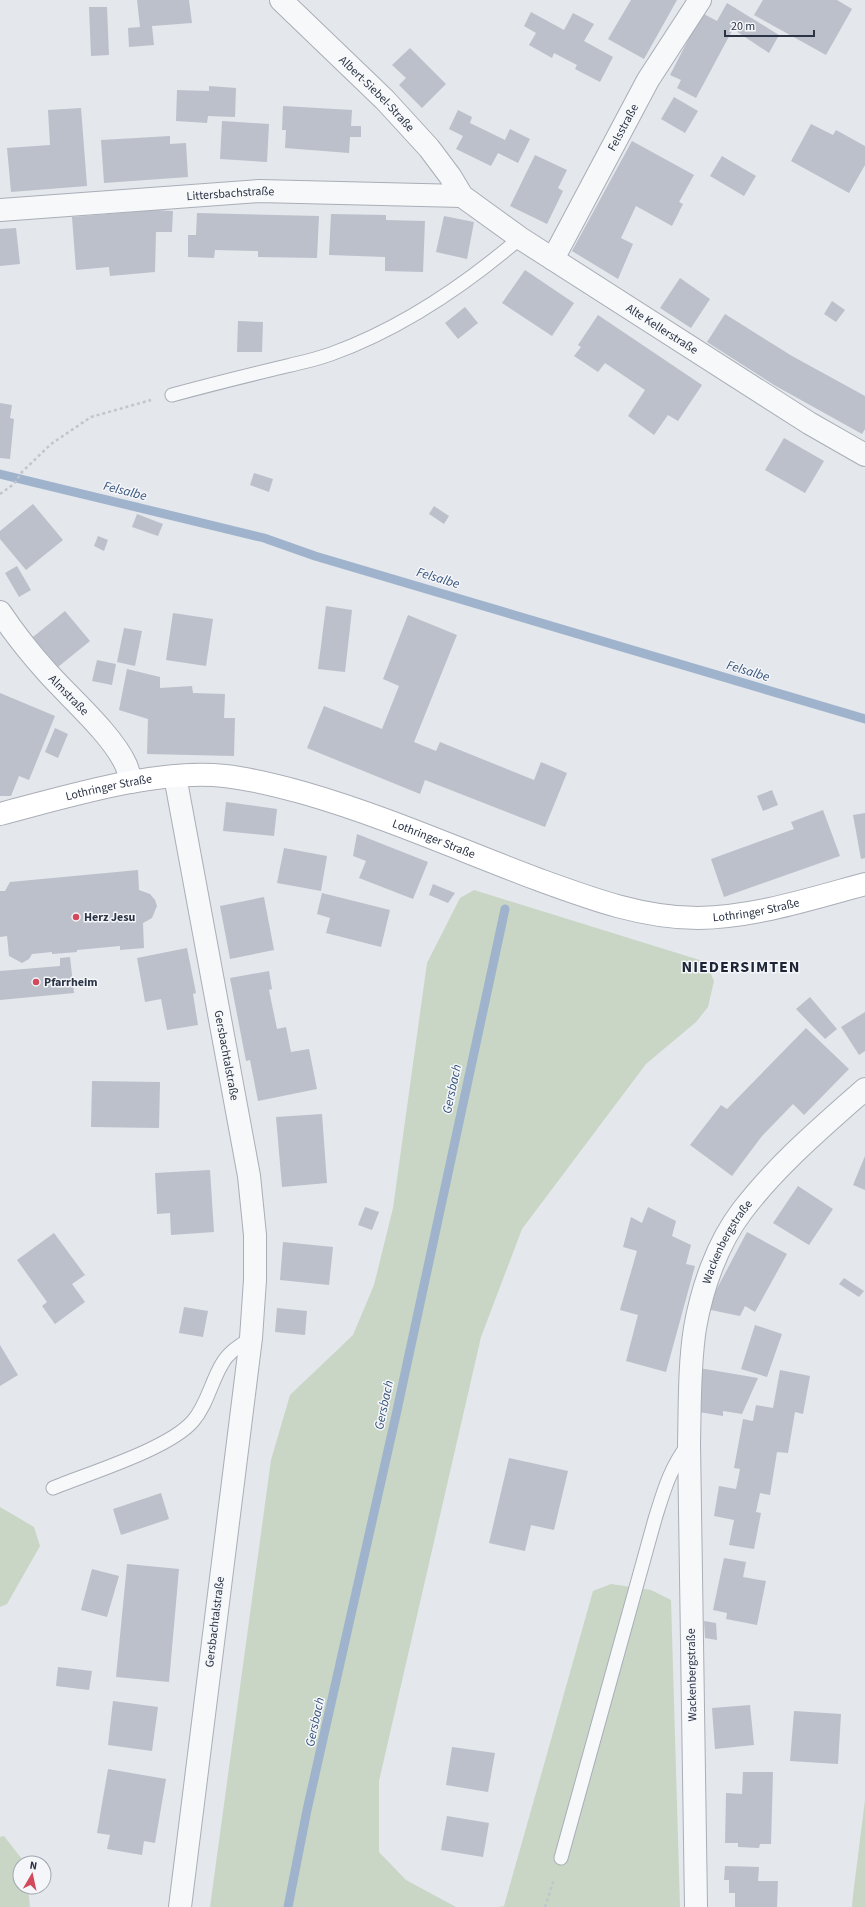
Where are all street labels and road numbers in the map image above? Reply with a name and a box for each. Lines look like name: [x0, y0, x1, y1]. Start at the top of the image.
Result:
street label: Albert-Siebel-Straße: [335, 52, 419, 135]
street label: Felsstraße: [603, 101, 642, 154]
street label: Littersbachstraße: [186, 182, 275, 205]
street label: Alte Kellerstraße: [623, 300, 701, 358]
street label: Almstraße: [45, 671, 93, 719]
street label: Lothringer Straße: [64, 770, 153, 805]
street label: Lothringer Straße: [390, 815, 478, 863]
street label: Lothringer Straße: [712, 894, 801, 926]
street label: Gersbachtalstraße: [210, 1009, 243, 1102]
street label: Wackenbergstraße: [698, 1196, 756, 1286]
street label: Gersbachtalstraße: [201, 1575, 229, 1668]
street label: Wackenbergstraße: [683, 1628, 701, 1722]

